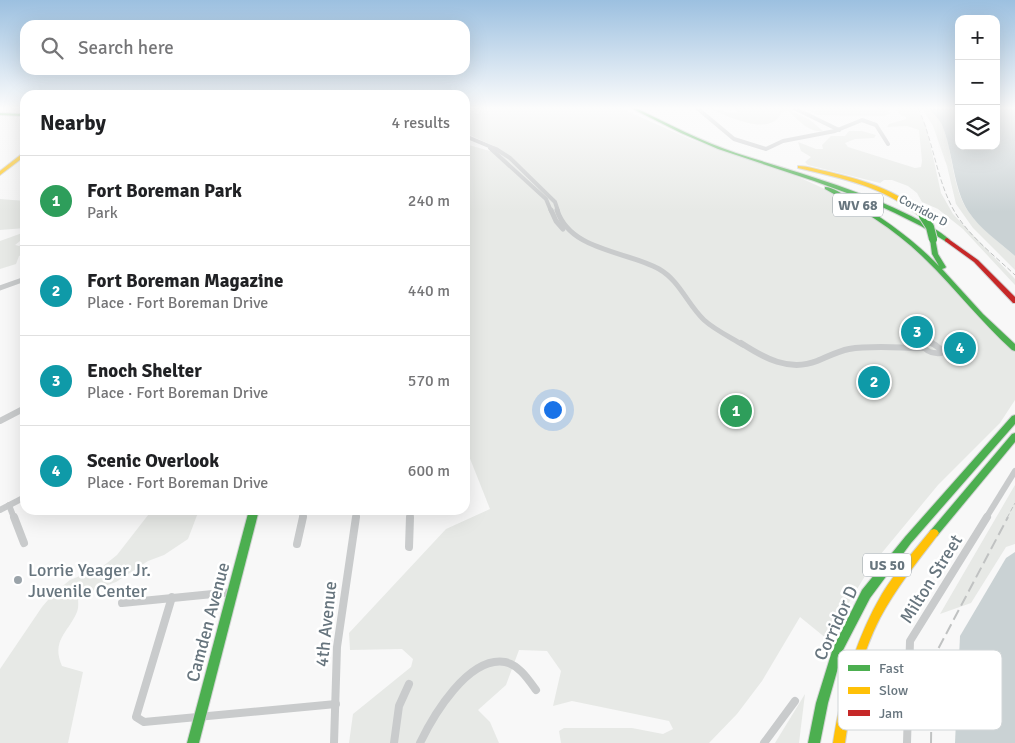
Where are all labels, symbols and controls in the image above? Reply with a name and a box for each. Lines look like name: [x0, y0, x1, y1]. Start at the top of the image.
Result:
map controls: [955, 15, 1000, 150]
button: +: [955, 15, 1000, 60]
search box: [20, 20, 470, 75]
icon: search: [38, 34, 66, 62]
text: Search here: [78, 36, 174, 60]
button: −: [955, 60, 1000, 105]
button: layers: [955, 105, 1000, 150]
text: Nearby: [40, 110, 106, 136]
text: 4 results: [391, 113, 450, 133]
text: Fort Boreman Park: [87, 179, 242, 203]
text: 1: [52, 191, 60, 211]
text: 240 m: [408, 191, 450, 211]
street label: Corridor D: [896, 192, 950, 230]
road number: WV 68: [833, 194, 883, 216]
text: Park: [87, 203, 118, 223]
text: Fort Boreman Magazine: [87, 269, 283, 293]
text: 2: [52, 281, 60, 301]
text: 440 m: [408, 281, 450, 301]
text: Place · Fort Boreman Drive: [87, 293, 268, 313]
pin: 3: [901, 313, 933, 351]
pin: 4: [944, 329, 976, 367]
text: Enoch Shelter: [87, 359, 202, 383]
pin: 2: [858, 363, 890, 401]
text: 3: [52, 371, 60, 391]
text: 570 m: [408, 371, 450, 391]
text: Place · Fort Boreman Drive: [87, 383, 268, 403]
pin: 1: [720, 392, 752, 430]
your location: [540, 397, 566, 423]
text: Scenic Overlook: [87, 449, 219, 473]
text: 4: [52, 461, 60, 481]
text: 600 m: [408, 461, 450, 481]
text: Place · Fort Boreman Drive: [87, 473, 268, 493]
street label: Milton Street: [895, 531, 967, 627]
road number: US 50: [863, 554, 911, 576]
place label: Lorrie Yeager Jr. Juvenile Center: [28, 559, 151, 602]
street label: Camden Avenue: [181, 560, 235, 684]
marker: Lorrie Yeager Jr. Juvenile Center: [12, 574, 24, 586]
street label: 4th Avenue: [311, 580, 341, 668]
street label: Corridor D: [809, 582, 863, 664]
legend: [838, 650, 1002, 730]
text: Fast: [879, 660, 904, 677]
text: Slow: [879, 682, 908, 699]
text: Jam: [879, 705, 903, 722]

